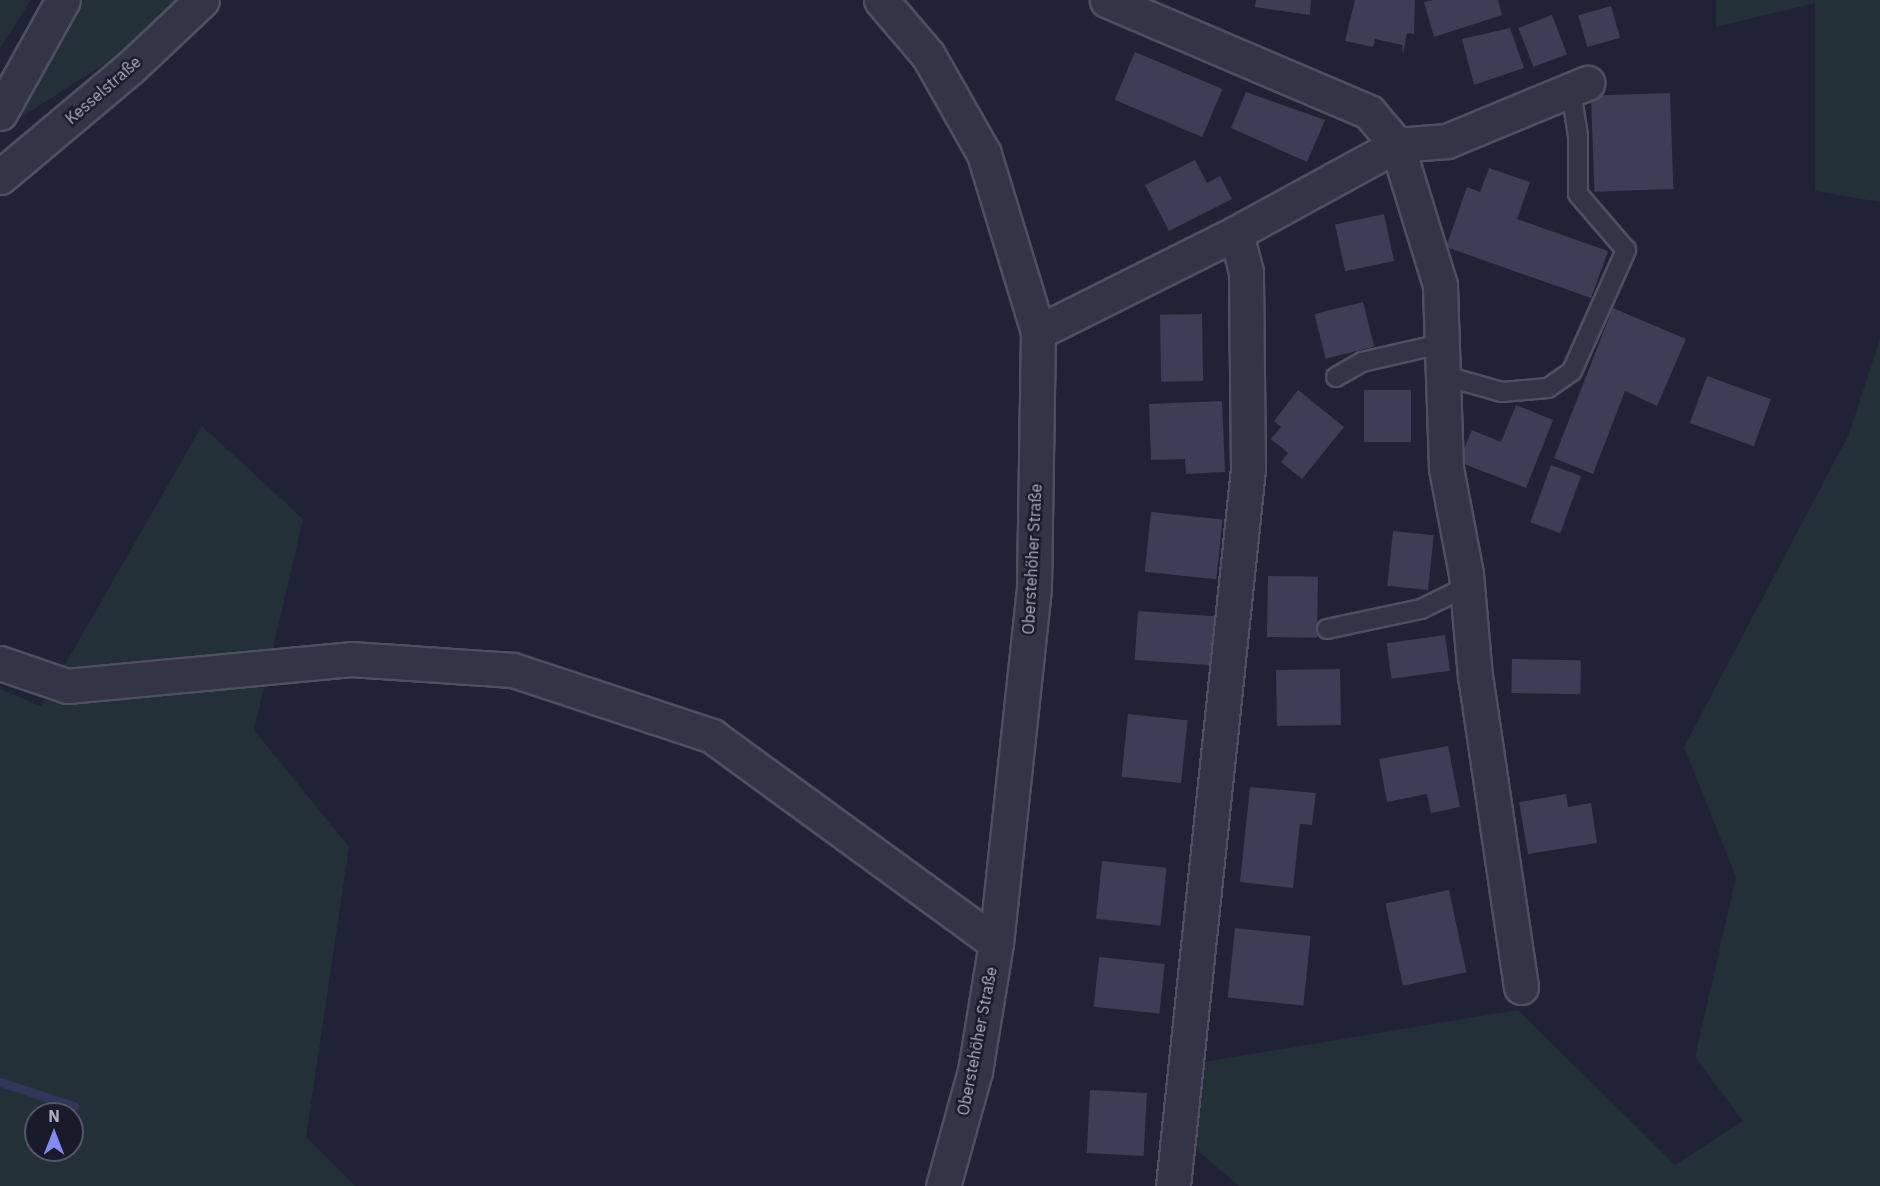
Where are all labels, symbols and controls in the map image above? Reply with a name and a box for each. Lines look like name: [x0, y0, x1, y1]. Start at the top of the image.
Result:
street label: Kesselstraße: [61, 52, 145, 128]
street label: Oberstehöher Straße: [1018, 483, 1046, 635]
street label: Oberstehöher Straße: [953, 965, 1001, 1117]
north arrow: [24, 1102, 84, 1162]
text: N: [48, 1106, 60, 1126]

